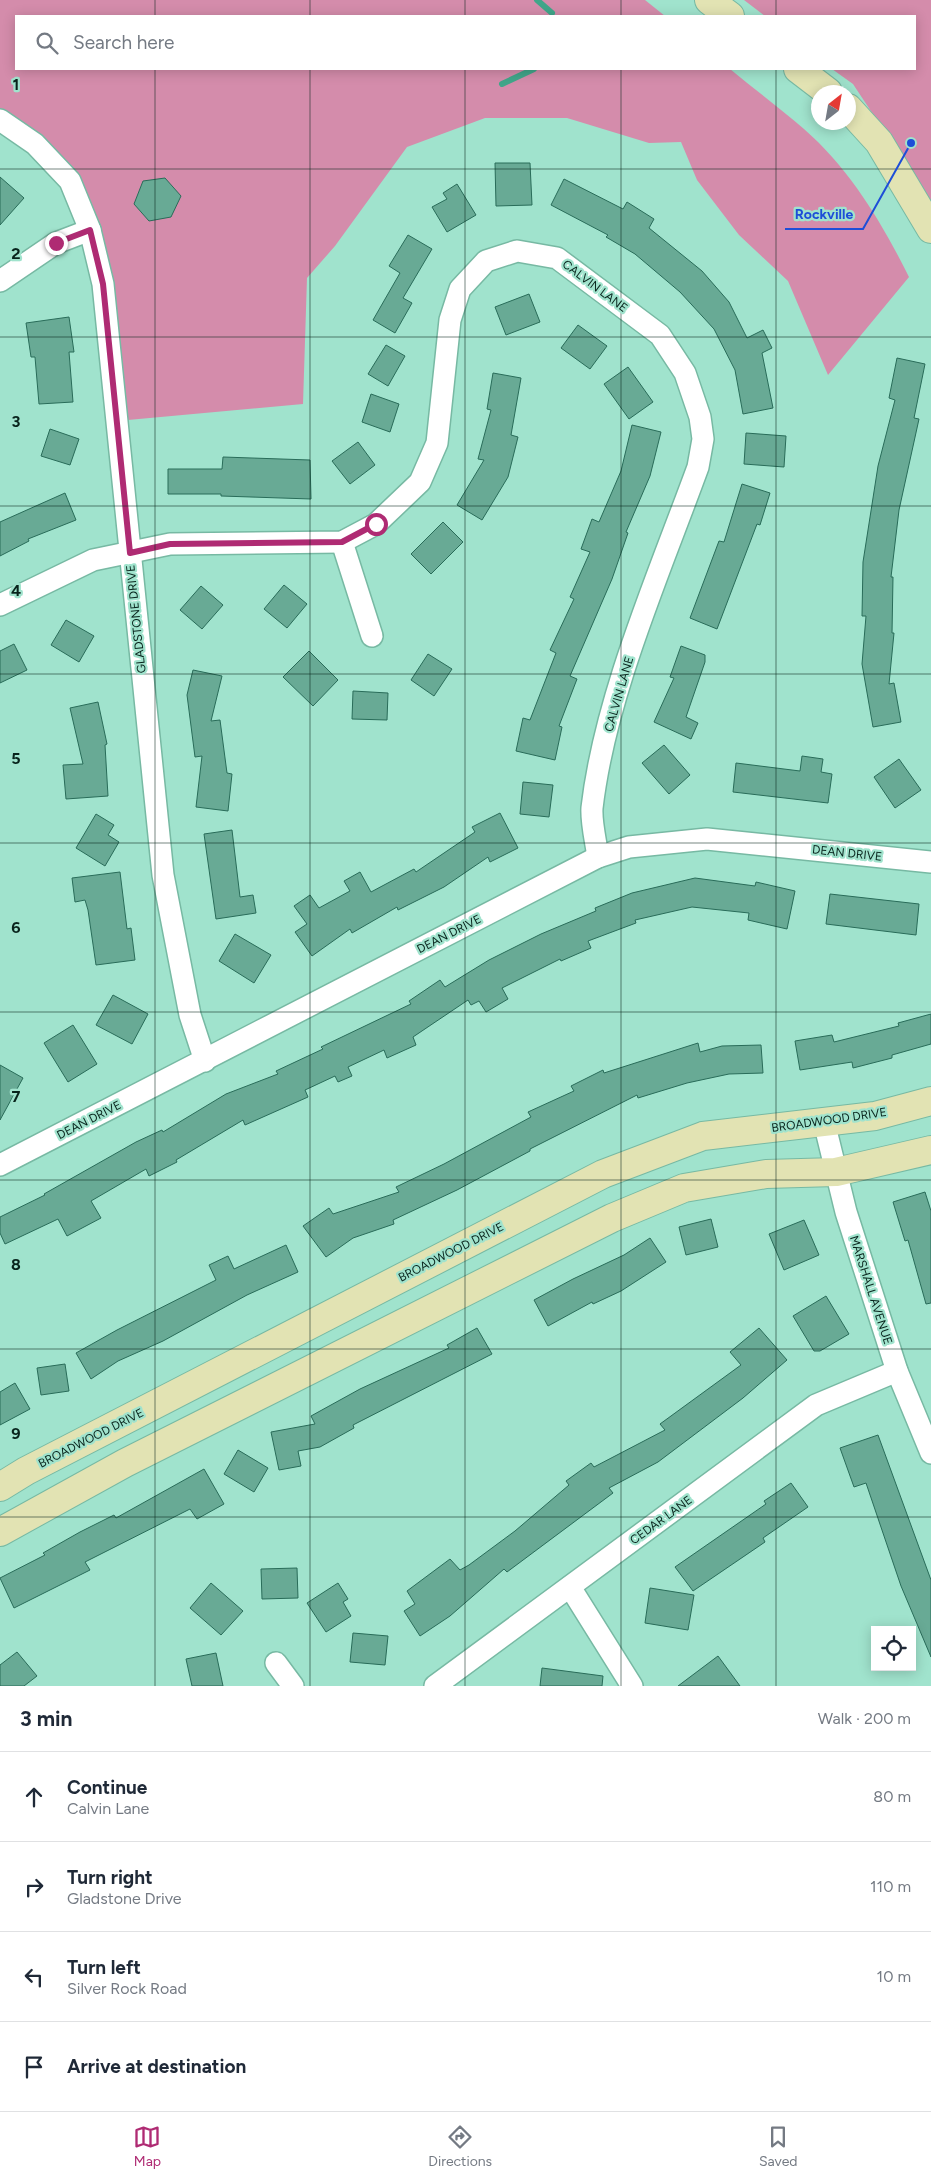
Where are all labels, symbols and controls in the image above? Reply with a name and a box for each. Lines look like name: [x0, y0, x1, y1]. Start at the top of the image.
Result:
search box: [15, 15, 916, 70]
icon: search: [33, 29, 61, 57]
text: Search here: [73, 31, 175, 54]
text: 1: [13, 75, 19, 94]
north arrow: [811, 85, 856, 130]
callout: Rockville: [785, 200, 863, 229]
text: Rockville: [795, 206, 853, 223]
route end: [45, 232, 68, 255]
text: 2: [11, 244, 21, 263]
street label: CALVIN LANE: [560, 257, 630, 315]
text: 3: [12, 412, 21, 431]
route start: [365, 513, 388, 536]
street label: GLADSTONE DRIVE: [123, 564, 149, 674]
text: 4: [11, 581, 21, 600]
street label: CALVIN LANE: [602, 655, 636, 733]
text: 5: [11, 749, 21, 768]
street label: DEAN DRIVE: [811, 842, 883, 864]
street label: DEAN DRIVE: [415, 912, 483, 956]
text: 6: [11, 918, 21, 937]
text: 7: [12, 1087, 21, 1106]
street label: DEAN DRIVE: [55, 1098, 123, 1142]
street label: BROADWOOD DRIVE: [770, 1105, 888, 1135]
street label: BROADWOOD DRIVE: [396, 1219, 506, 1285]
street label: MARSHALL AVENUE: [847, 1234, 895, 1346]
text: 8: [11, 1255, 21, 1274]
street label: BROADWOOD DRIVE: [36, 1405, 146, 1471]
text: 9: [11, 1424, 21, 1443]
street label: CEDAR LANE: [627, 1493, 695, 1547]
map controls: [871, 1626, 916, 1671]
button: locate: [871, 1626, 916, 1671]
text: 3 min: [20, 1706, 72, 1731]
text: Walk · 200 m: [818, 1709, 911, 1728]
text: Continue: [67, 1776, 147, 1799]
icon: ahead: [20, 1783, 48, 1811]
text: 80 m: [873, 1787, 911, 1806]
text: Calvin Lane: [67, 1799, 149, 1818]
text: Turn right: [67, 1866, 153, 1889]
icon: right: [20, 1873, 48, 1901]
text: 110 m: [870, 1877, 911, 1896]
text: Gladstone Drive: [67, 1889, 182, 1908]
text: Turn left: [67, 1956, 141, 1979]
icon: left: [20, 1963, 48, 1991]
text: 10 m: [877, 1967, 911, 1986]
text: Silver Rock Road: [67, 1979, 187, 1998]
icon: arrive: [20, 2053, 48, 2081]
text: Arrive at destination: [67, 2055, 246, 2078]
tab: Map: [133, 2123, 161, 2170]
tab: Directions: [428, 2123, 492, 2170]
tab: Saved: [759, 2123, 798, 2170]

